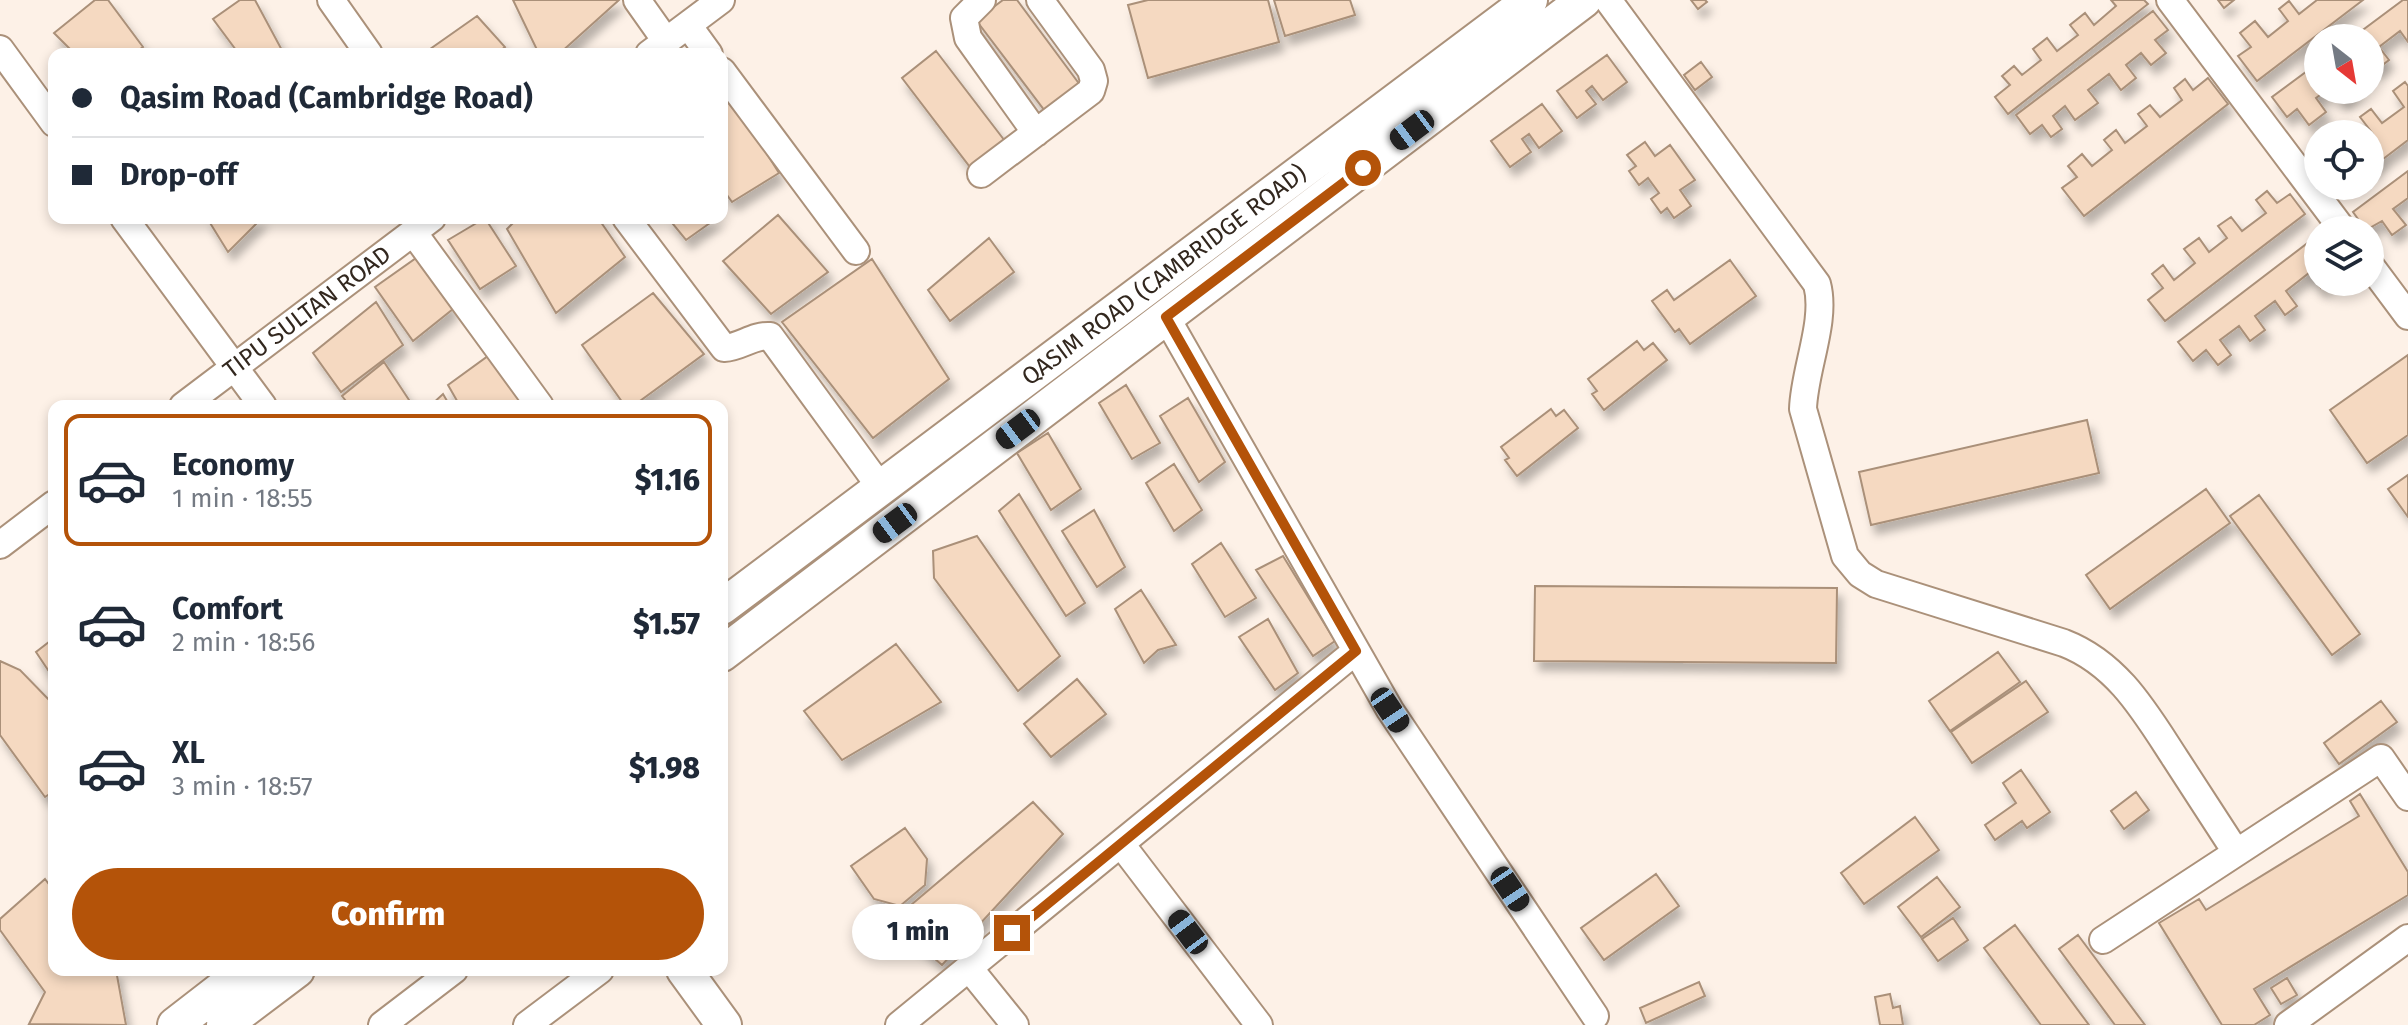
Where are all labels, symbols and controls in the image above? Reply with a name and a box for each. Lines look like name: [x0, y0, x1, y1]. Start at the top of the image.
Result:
north arrow: [2304, 24, 2384, 104]
map controls: [2304, 24, 2384, 296]
text: Qasim Road (Cambridge Road): [120, 80, 533, 116]
car: [1386, 106, 1438, 154]
button: locate: [2304, 120, 2384, 200]
route start: [1345, 150, 1381, 186]
text: Drop-off: [120, 157, 237, 193]
street label: QASIM ROAD (CAMBRIDGE ROAD): [1016, 159, 1312, 391]
button: layers: [2304, 216, 2384, 296]
street label: TIPU SULTAN ROAD: [218, 240, 396, 384]
car: [992, 405, 1044, 453]
icon: car: [76, 444, 148, 516]
text: Economy: [172, 447, 294, 483]
text: $1.16: [635, 462, 700, 498]
text: 1 min · 18:55: [172, 483, 313, 514]
car: [869, 499, 921, 547]
icon: car: [76, 588, 148, 660]
text: Comfort: [172, 591, 283, 627]
text: $1.57: [633, 606, 700, 642]
text: 2 min · 18:56: [172, 627, 315, 658]
car: [1367, 683, 1413, 737]
icon: car: [76, 732, 148, 804]
text: XL: [172, 735, 205, 771]
text: $1.98: [629, 750, 700, 786]
text: 3 min · 18:57: [172, 771, 313, 802]
car: [1487, 862, 1533, 916]
button: Confirm: [72, 868, 704, 960]
callout: 1 min: [852, 905, 984, 961]
car: [1164, 906, 1212, 958]
route end: [994, 915, 1030, 951]
text: 1 min: [887, 916, 949, 947]

